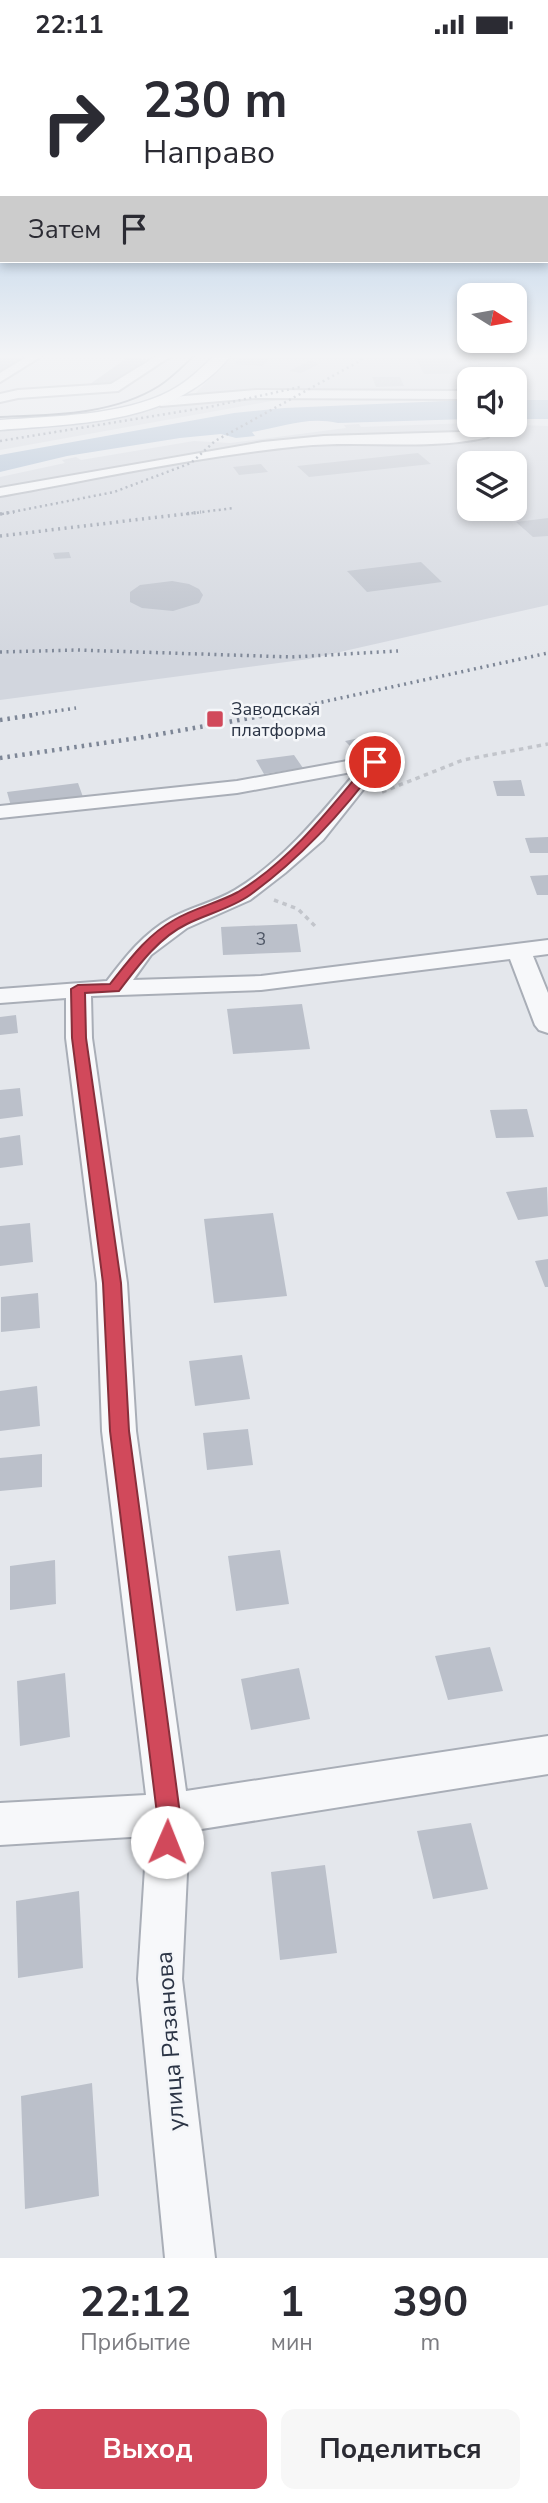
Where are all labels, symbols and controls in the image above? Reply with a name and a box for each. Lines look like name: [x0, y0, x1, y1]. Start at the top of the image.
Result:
text: 22:11: [35, 7, 104, 42]
text: 230 m: [143, 67, 287, 134]
icon: right: [28, 77, 119, 168]
text: Направо: [143, 131, 275, 174]
icon: arrive: [115, 210, 153, 248]
text: Затем: [28, 212, 101, 247]
north arrow: [457, 283, 527, 353]
map controls: [457, 283, 527, 521]
button: sound: [457, 367, 527, 437]
button: layers: [457, 451, 527, 521]
place label: Заводская платформа: [231, 697, 326, 742]
marker: Заводская платформа: [205, 709, 225, 729]
pin: [345, 732, 405, 792]
icon: arrive: [356, 743, 394, 781]
house number: 3: [256, 927, 266, 951]
position arrow: [130, 1805, 204, 1879]
street label: улица Рязанова: [148, 1950, 192, 2132]
text: 22:12: [80, 2274, 191, 2331]
text: 1: [279, 2274, 304, 2331]
text: 390: [393, 2274, 468, 2331]
text: Прибытие: [80, 2327, 191, 2358]
text: мин: [271, 2327, 313, 2358]
text: m: [421, 2327, 440, 2358]
button: Выход: [28, 2409, 267, 2489]
button: Поделиться: [281, 2409, 520, 2489]

